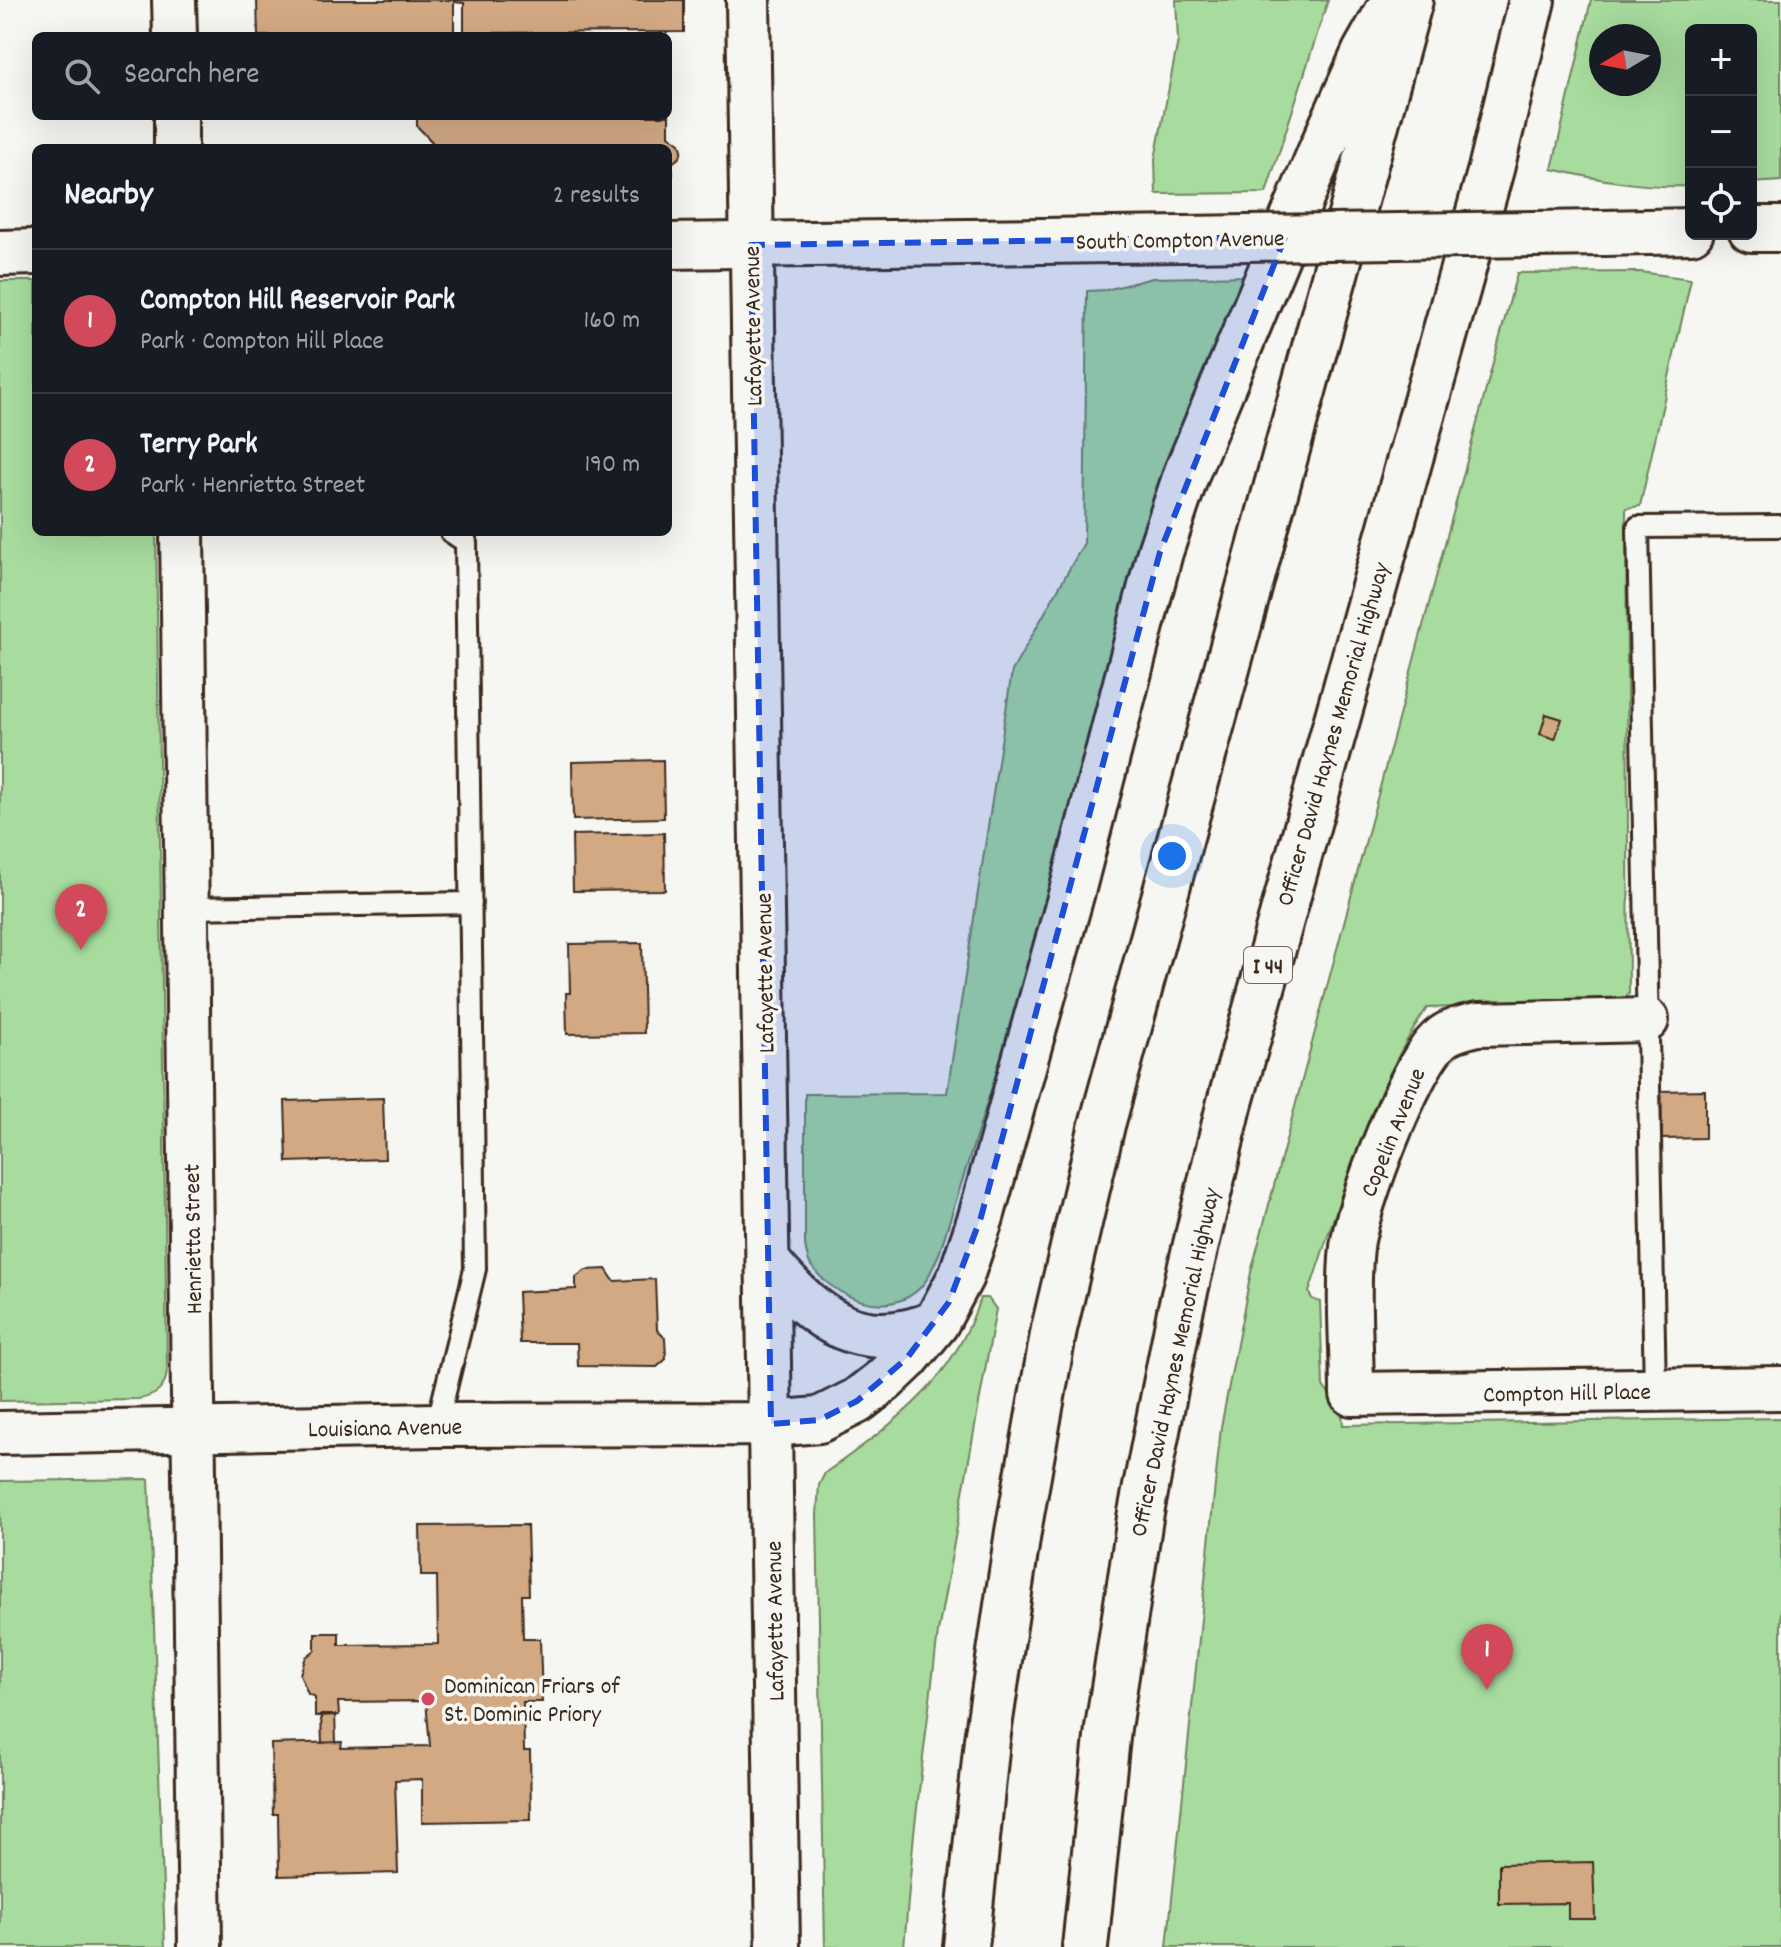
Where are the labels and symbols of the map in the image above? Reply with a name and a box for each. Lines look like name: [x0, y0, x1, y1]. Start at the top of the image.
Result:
north arrow: [1589, 24, 1661, 96]
street label: South Compton Avenue: [1075, 223, 1285, 261]
street label: Lafayette Avenue: [737, 245, 773, 406]
street label: Officer David Haynes Memorial Highway: [1270, 558, 1401, 911]
your location: [1152, 836, 1192, 876]
pin: 2: [55, 884, 107, 950]
street label: Lafayette Avenue: [749, 892, 785, 1053]
road number: I 44: [1244, 947, 1292, 983]
street label: Copelin Avenue: [1353, 1063, 1436, 1203]
street label: Henrietta Street: [177, 1163, 213, 1315]
street label: Officer David Haynes Memorial Highway: [1123, 1184, 1231, 1540]
street label: Compton Hill Place: [1483, 1377, 1651, 1413]
street label: Louisiana Avenue: [308, 1412, 463, 1448]
street label: Lafayette Avenue: [759, 1540, 795, 1701]
pin: 1: [1461, 1624, 1513, 1690]
place label: Dominican Friars of St. Dominic Priory: [444, 1671, 620, 1733]
marker: Dominican Friars of St. Dominic Priory: [419, 1690, 437, 1708]

